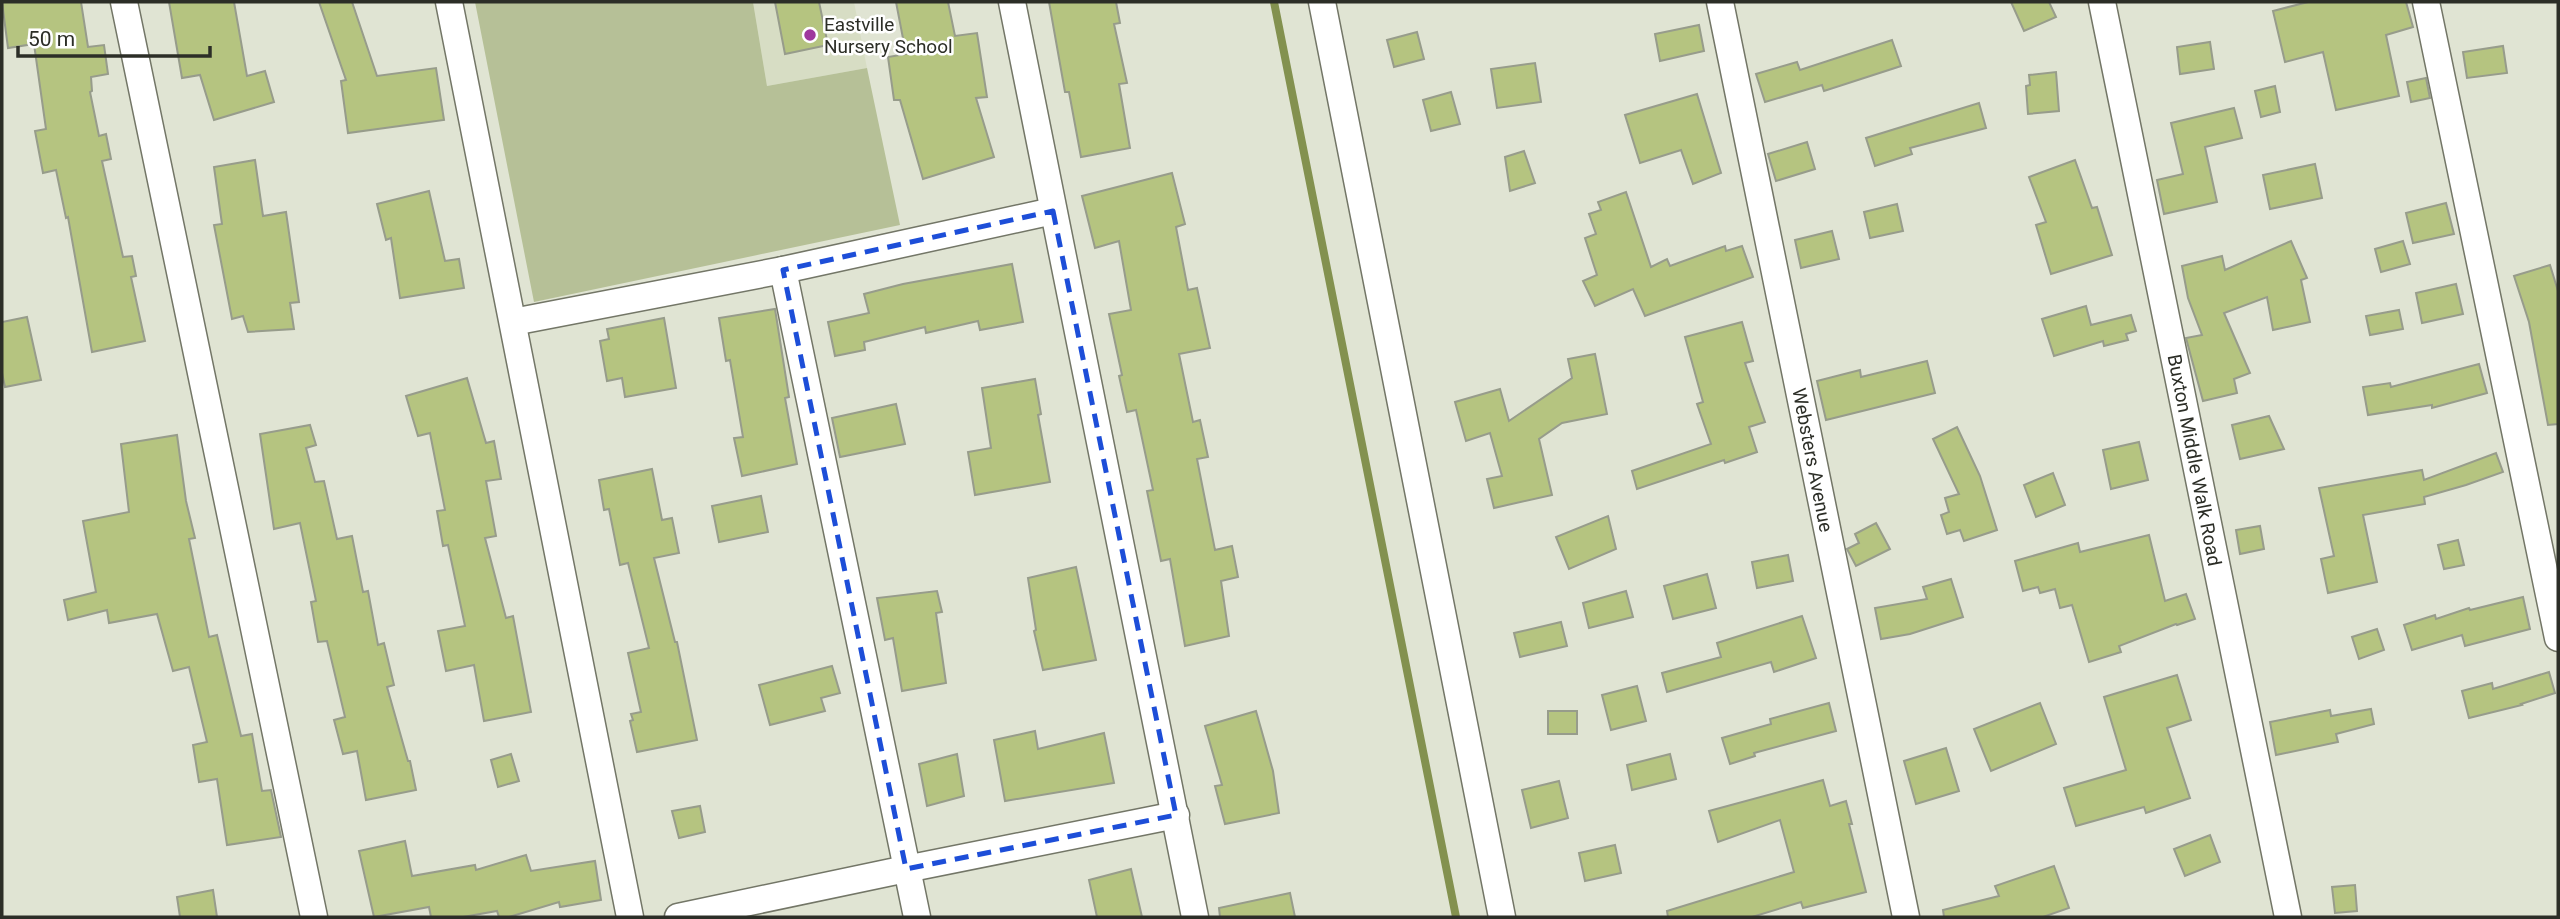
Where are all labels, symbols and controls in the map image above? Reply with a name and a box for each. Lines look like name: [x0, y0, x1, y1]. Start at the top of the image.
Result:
place label: Eastville Nursery School: [824, 13, 953, 58]
scale bar: [18, 14, 210, 58]
text: 50 m: [28, 27, 75, 51]
marker: Eastville Nursery School: [802, 27, 818, 43]
street label: Buxton Middle Walk Road: [2163, 352, 2226, 568]
street label: Websters Avenue: [1787, 386, 1838, 534]

